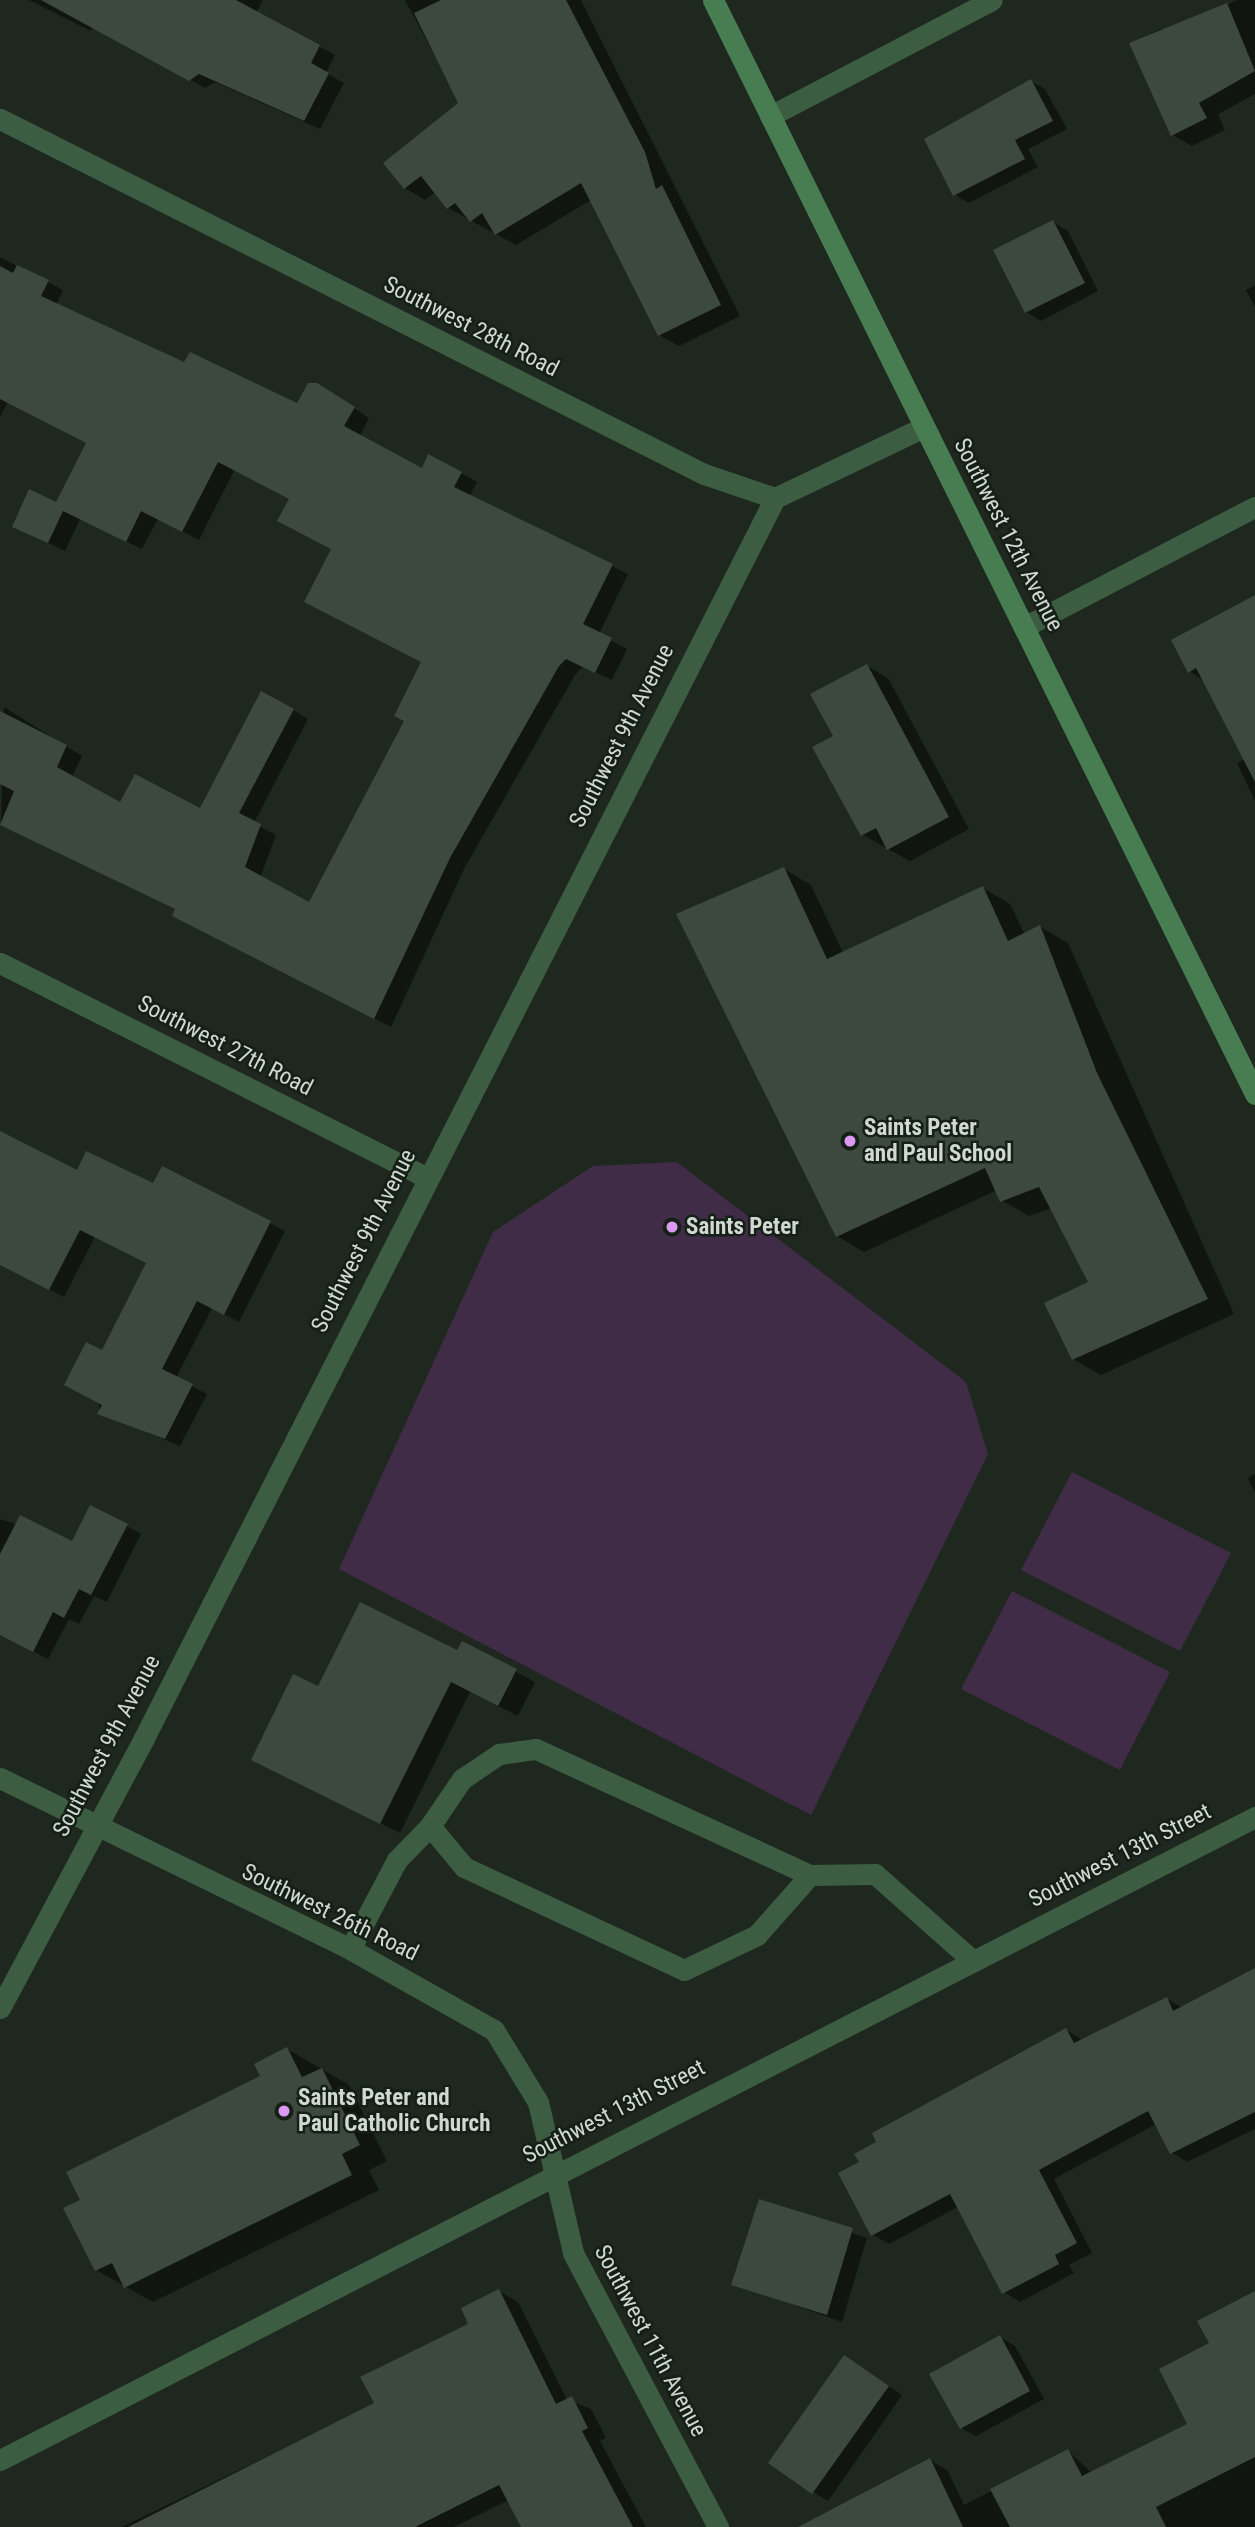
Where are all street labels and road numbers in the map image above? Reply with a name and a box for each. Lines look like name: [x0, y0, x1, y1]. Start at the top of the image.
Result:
street label: Southwest 28th Road: [379, 271, 563, 383]
street label: Southwest 12th Avenue: [947, 434, 1069, 636]
street label: Southwest 9th Avenue: [564, 640, 680, 832]
street label: Southwest 27th Road: [133, 990, 317, 1102]
street label: Southwest 9th Avenue: [306, 1145, 422, 1337]
street label: Southwest 9th Avenue: [48, 1651, 166, 1841]
street label: Southwest 13th Street: [1024, 1798, 1216, 1914]
street label: Southwest 26th Road: [237, 1858, 423, 1968]
street label: Southwest 13th Street: [518, 2054, 710, 2170]
street label: Southwest 11th Avenue: [588, 2241, 712, 2441]

